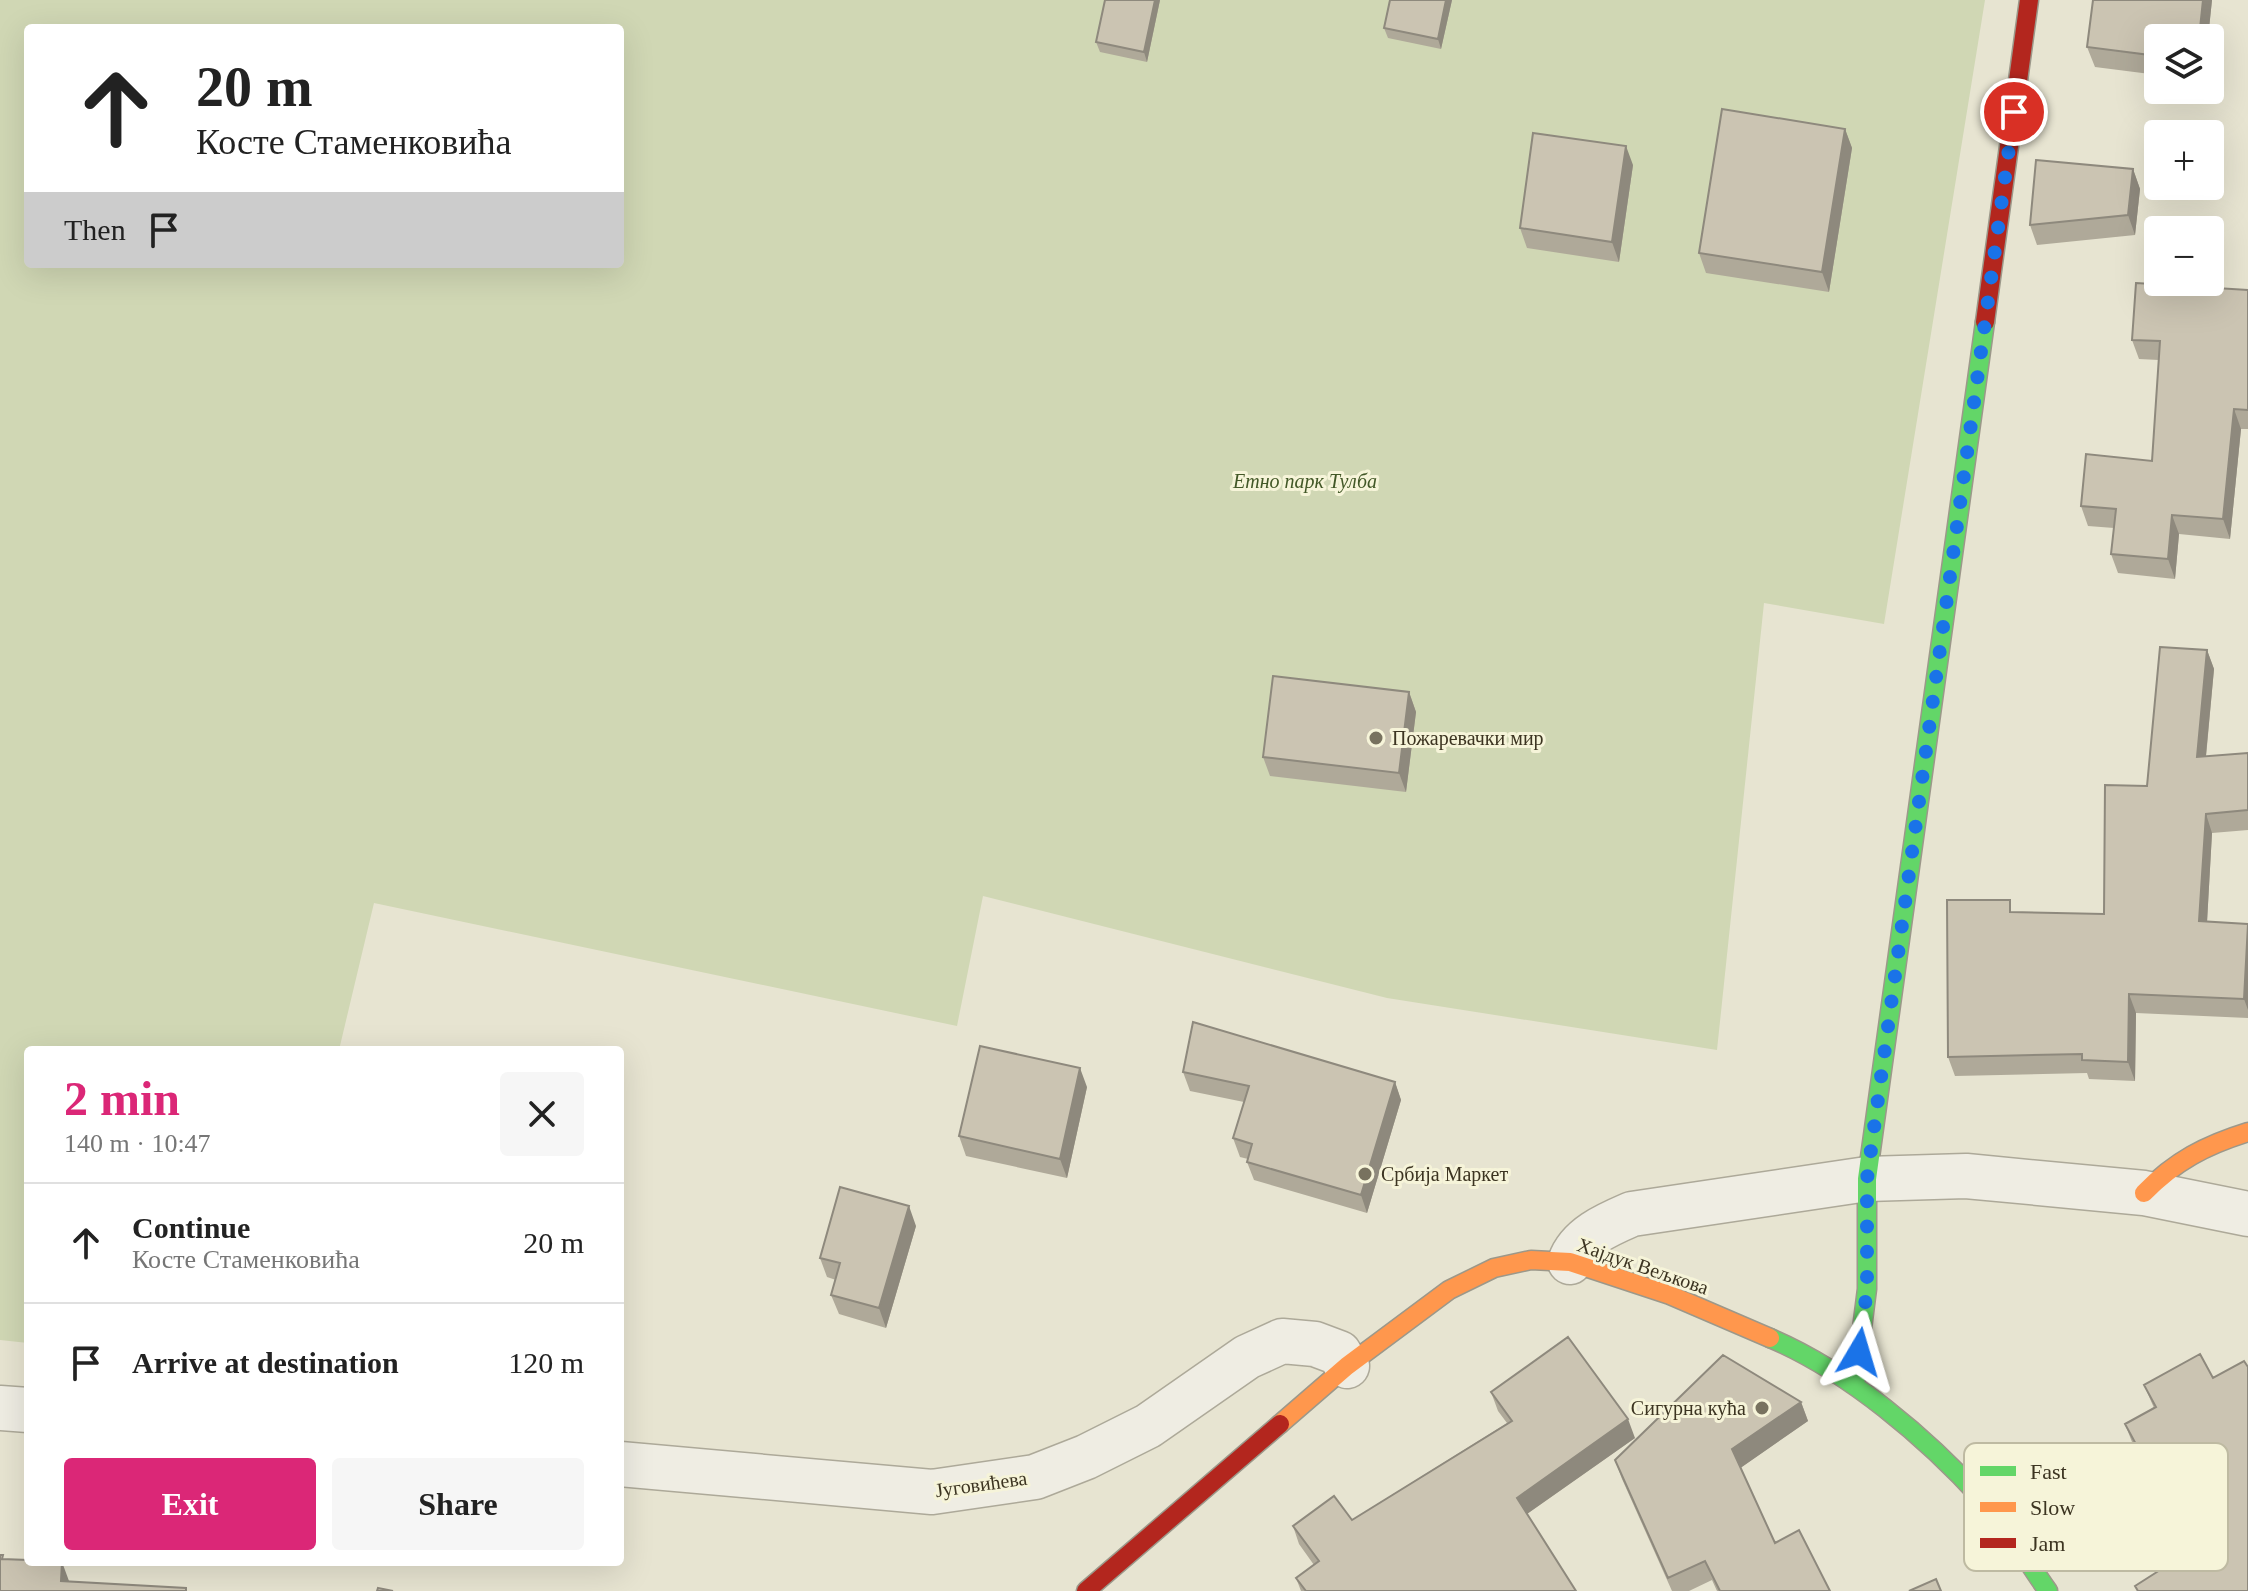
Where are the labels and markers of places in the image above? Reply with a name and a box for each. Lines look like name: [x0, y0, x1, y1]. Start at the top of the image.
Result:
pin: [1980, 78, 2048, 146]
place label: Пожаревачки мир: [1392, 727, 1544, 750]
marker: Пожаревачки мир: [1367, 729, 1385, 747]
place label: Србија Маркет: [1381, 1163, 1508, 1186]
marker: Србија Маркет: [1356, 1165, 1374, 1183]
place label: Сигурна кућа: [1631, 1397, 1746, 1420]
marker: Сигурна кућа: [1753, 1399, 1771, 1417]

